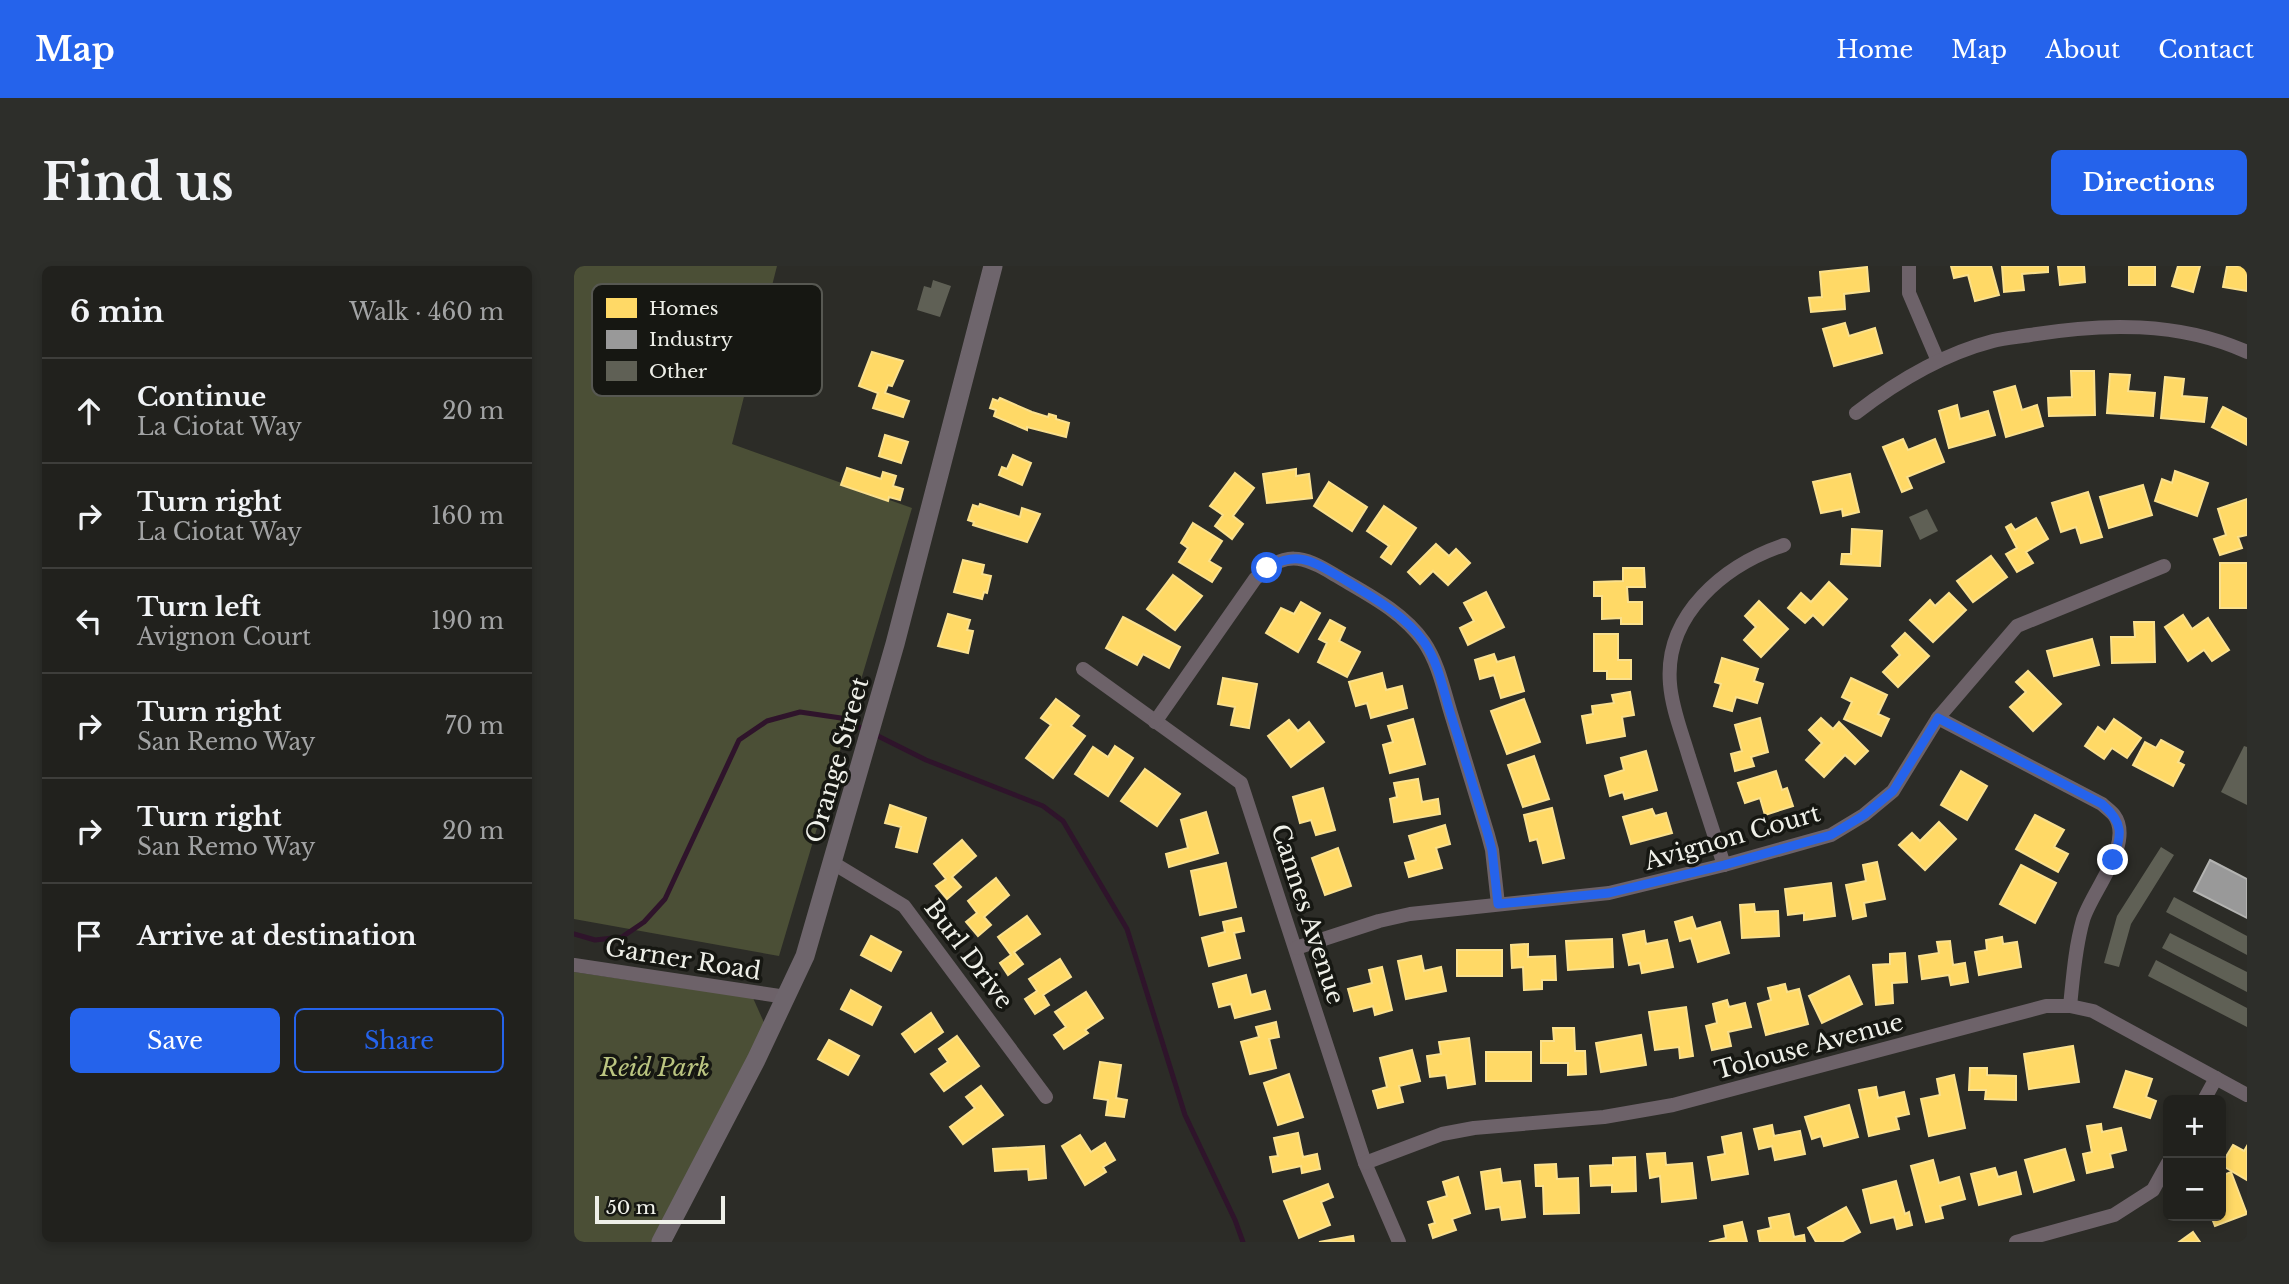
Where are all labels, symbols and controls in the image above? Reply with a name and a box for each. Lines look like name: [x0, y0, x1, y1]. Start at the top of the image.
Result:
text: Map: [35, 29, 115, 70]
text: Home: [1837, 35, 1913, 64]
text: Map: [1951, 35, 2007, 64]
text: About: [2045, 35, 2120, 64]
text: Contact: [2158, 35, 2254, 64]
button: Directions: [2051, 150, 2247, 215]
text: Find us: [42, 152, 234, 213]
legend: [592, 284, 822, 396]
text: 6 min: [70, 293, 164, 330]
text: Homes: [649, 297, 718, 320]
text: Walk · 460 m: [349, 298, 504, 326]
text: Industry: [649, 328, 733, 351]
text: Other: [649, 360, 707, 383]
text: Continue: [137, 381, 266, 413]
icon: ahead: [70, 392, 108, 430]
text: 20 m: [442, 397, 504, 425]
text: La Ciotat Way: [137, 413, 302, 441]
text: Turn right: [137, 486, 282, 518]
icon: right: [70, 497, 108, 535]
text: 160 m: [431, 502, 504, 530]
text: La Ciotat Way: [137, 518, 302, 546]
route start: [1251, 552, 1282, 583]
text: Turn left: [137, 591, 261, 623]
icon: left: [70, 602, 108, 640]
text: 190 m: [431, 607, 504, 635]
text: Avignon Court: [137, 623, 311, 651]
street label: Orange Street: [799, 674, 875, 846]
text: Turn right: [137, 696, 282, 728]
icon: right: [70, 707, 108, 745]
text: 70 m: [445, 712, 504, 740]
text: San Remo Way: [137, 728, 316, 756]
street label: Avignon Court: [1640, 798, 1823, 876]
text: Turn right: [137, 801, 282, 833]
icon: right: [70, 812, 108, 850]
text: 20 m: [442, 817, 504, 845]
street label: Cannes Avenue: [1265, 820, 1351, 1008]
text: San Remo Way: [137, 833, 316, 861]
route end: [2097, 844, 2128, 875]
street label: Burl Drive: [919, 894, 1019, 1014]
icon: arrive: [70, 917, 108, 955]
text: Arrive at destination: [137, 920, 417, 952]
street label: Garner Road: [603, 932, 763, 986]
street label: Tolouse Avenue: [1712, 1007, 1906, 1085]
button: Save: [70, 1008, 280, 1073]
button: Share: [294, 1008, 504, 1073]
park label: Reid Park: [599, 1053, 710, 1082]
map controls: [2163, 1095, 2226, 1221]
button: +: [2163, 1095, 2226, 1158]
button: −: [2163, 1158, 2226, 1221]
scale bar: [595, 1193, 724, 1225]
text: 50 m: [606, 1196, 656, 1219]

